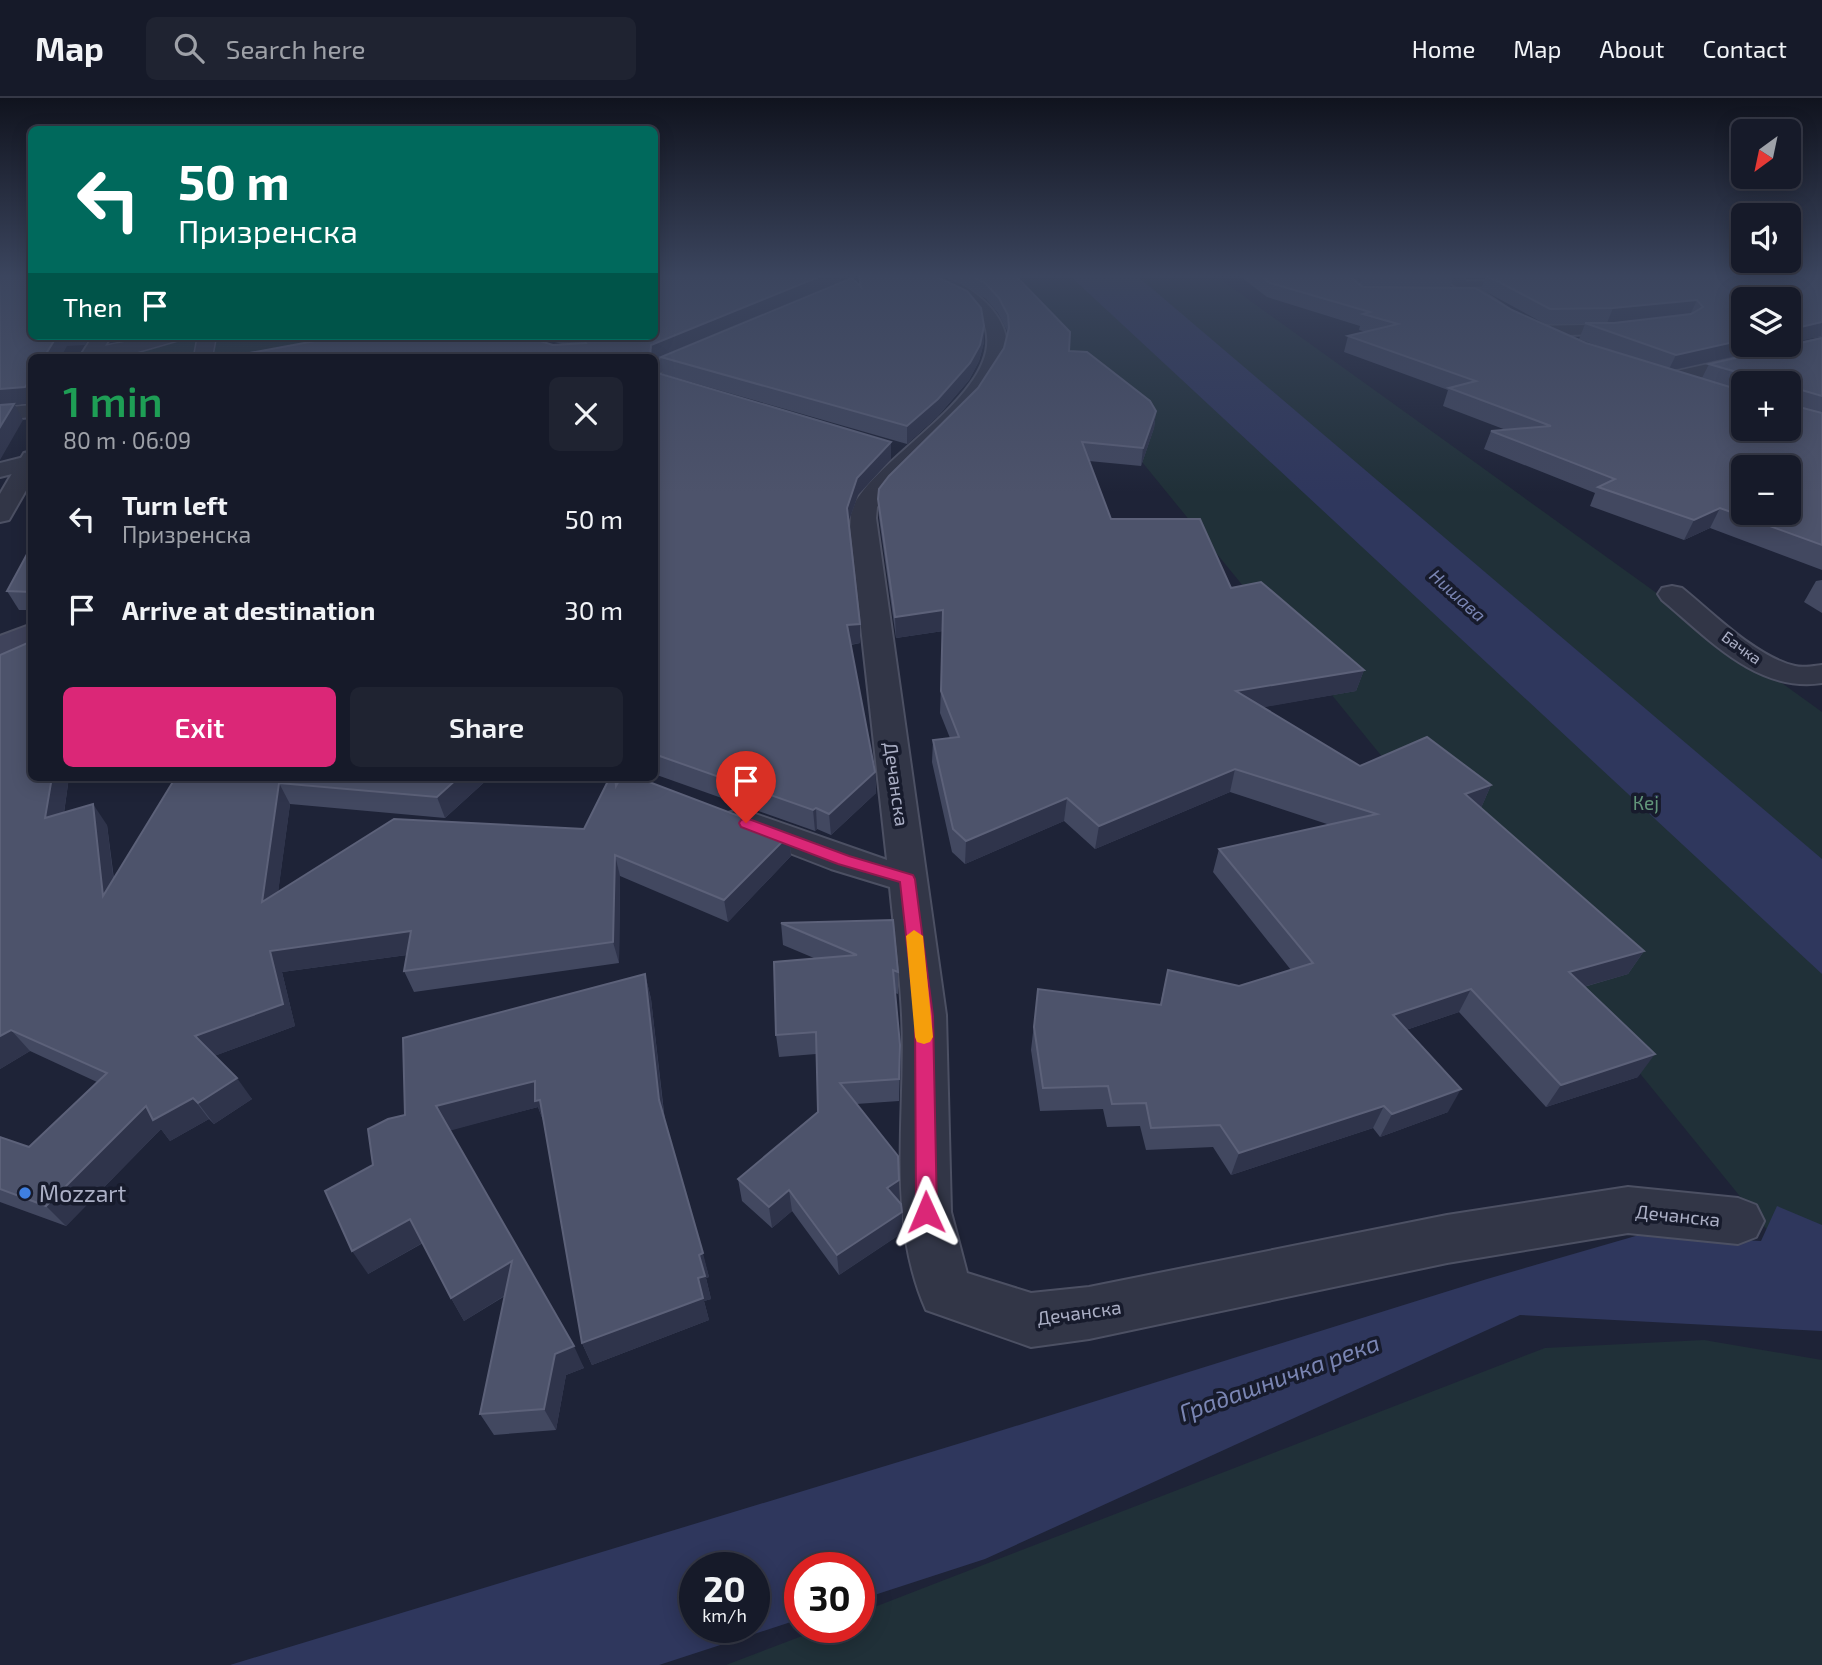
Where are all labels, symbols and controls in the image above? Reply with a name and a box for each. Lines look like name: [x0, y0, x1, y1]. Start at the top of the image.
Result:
search box: [146, 17, 636, 80]
text: Map: [35, 28, 104, 68]
icon: search: [170, 29, 208, 67]
text: Search here: [226, 33, 365, 64]
text: Home: [1412, 34, 1475, 63]
text: Map: [1513, 34, 1561, 63]
text: About: [1599, 34, 1665, 63]
text: Contact: [1703, 34, 1787, 63]
north arrow: [1731, 119, 1801, 189]
map controls: [1731, 119, 1801, 525]
text: 50 m: [178, 151, 290, 210]
icon: left: [63, 154, 154, 245]
button: sound: [1731, 203, 1801, 273]
text: Призренска: [178, 211, 358, 249]
icon: arrive: [136, 287, 174, 325]
button: layers: [1731, 287, 1801, 357]
text: Then: [63, 291, 122, 322]
button: +: [1731, 371, 1801, 441]
text: 1 min: [63, 375, 163, 425]
button: close: [549, 377, 623, 451]
text: 80 m · 06:09: [63, 426, 191, 454]
button: −: [1731, 455, 1801, 525]
text: Turn left: [122, 489, 228, 520]
icon: left: [63, 500, 101, 538]
text: 50 m: [565, 503, 623, 534]
text: Призренска: [122, 520, 251, 548]
water label: Нишава: [1425, 564, 1491, 626]
icon: arrive: [63, 591, 101, 629]
text: Arrive at destination: [122, 594, 375, 625]
text: 30 m: [564, 594, 623, 625]
street label: Бачка: [1718, 626, 1766, 668]
button: Exit: [63, 687, 336, 767]
button: Share: [350, 687, 623, 767]
street label: Дечанска: [880, 740, 914, 828]
pin: [716, 751, 776, 823]
icon: arrive: [727, 762, 765, 800]
park label: Кеј: [1633, 791, 1659, 814]
position arrow: [889, 1175, 963, 1249]
place label: Mozzart: [39, 1179, 127, 1207]
marker: Mozzart: [17, 1185, 33, 1201]
street label: Дечанска: [1634, 1199, 1722, 1231]
street label: Дечанска: [1035, 1295, 1123, 1329]
water label: Градашничка река: [1175, 1327, 1383, 1427]
speed limit sign: 30: [784, 1552, 875, 1643]
text: 20: [703, 1567, 746, 1609]
text: km/h: [702, 1604, 747, 1626]

